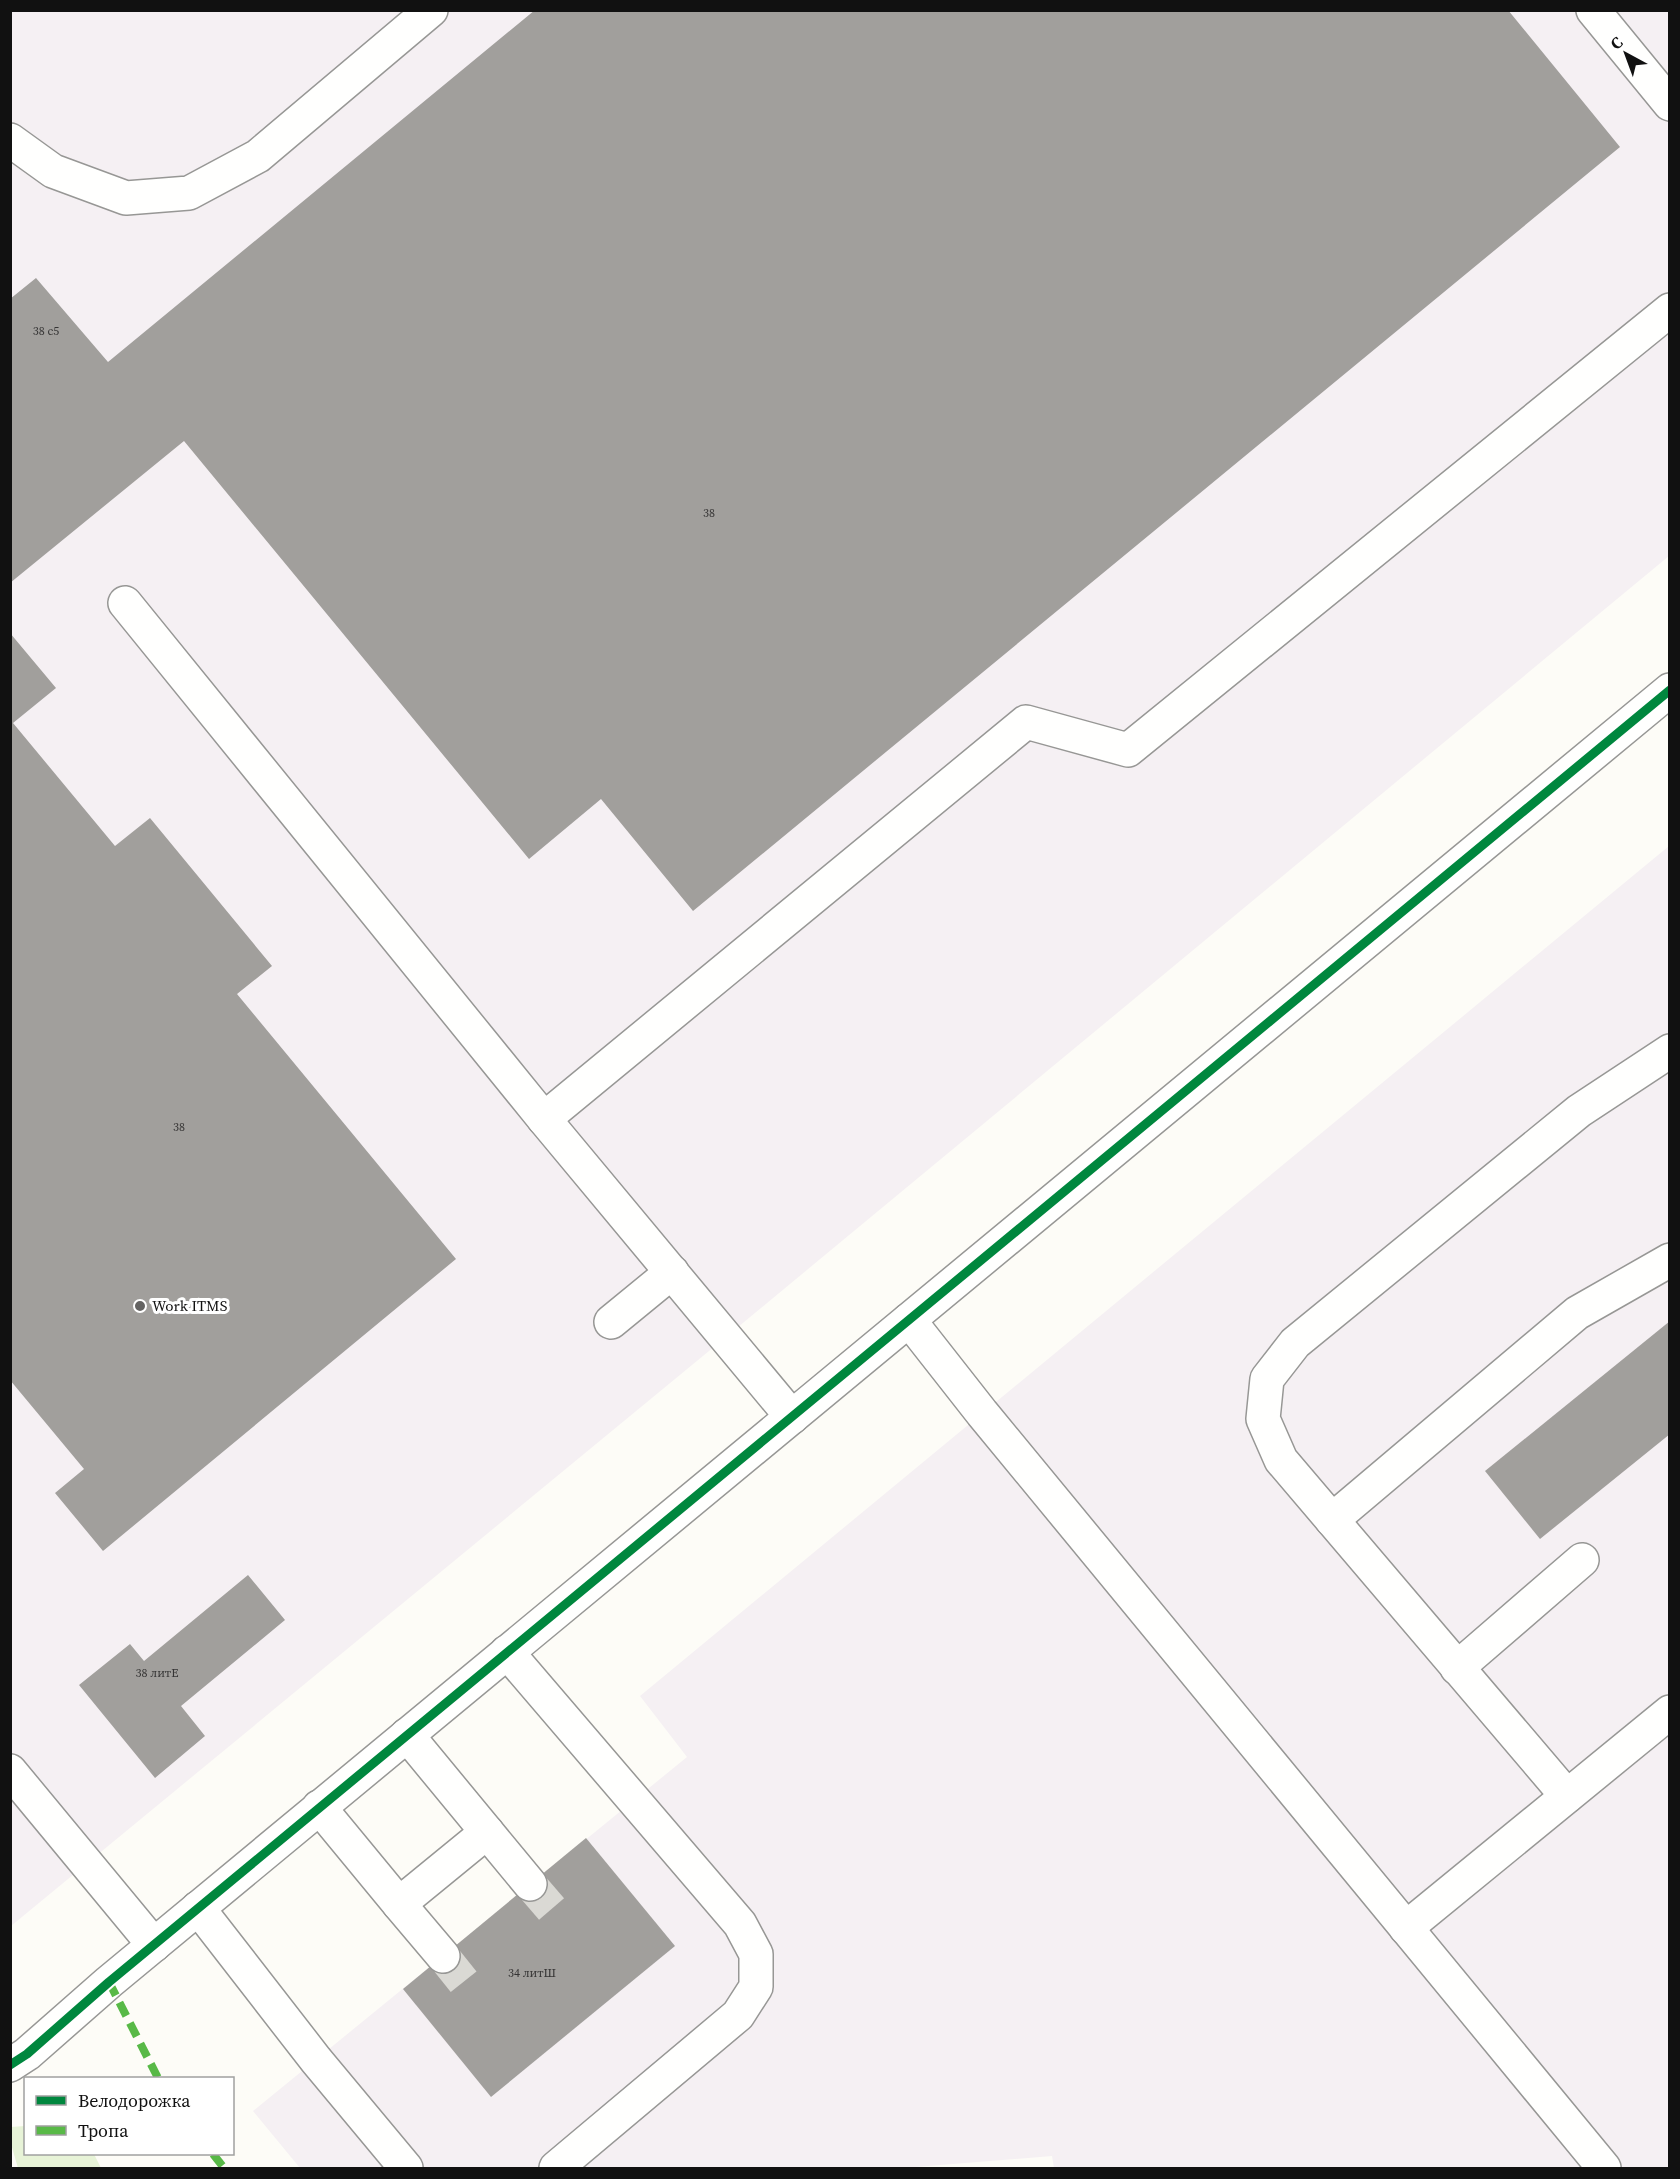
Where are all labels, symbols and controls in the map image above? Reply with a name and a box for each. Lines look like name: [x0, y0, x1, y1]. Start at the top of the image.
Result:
north arrow: [1596, 24, 1656, 84]
text: С: [1605, 31, 1627, 54]
house number: 38 с5: [33, 323, 59, 339]
house number: 38: [703, 505, 715, 521]
house number: 38: [173, 1119, 185, 1135]
place label: Work ITMS: [152, 1295, 228, 1316]
marker: Work ITMS: [133, 1299, 147, 1313]
house number: 38 литЕ: [136, 1665, 178, 1681]
house number: 34 литШ: [508, 1965, 557, 1981]
legend: [24, 2077, 234, 2155]
text: Велодорожка: [78, 2088, 191, 2113]
text: Тропа: [78, 2118, 129, 2143]

